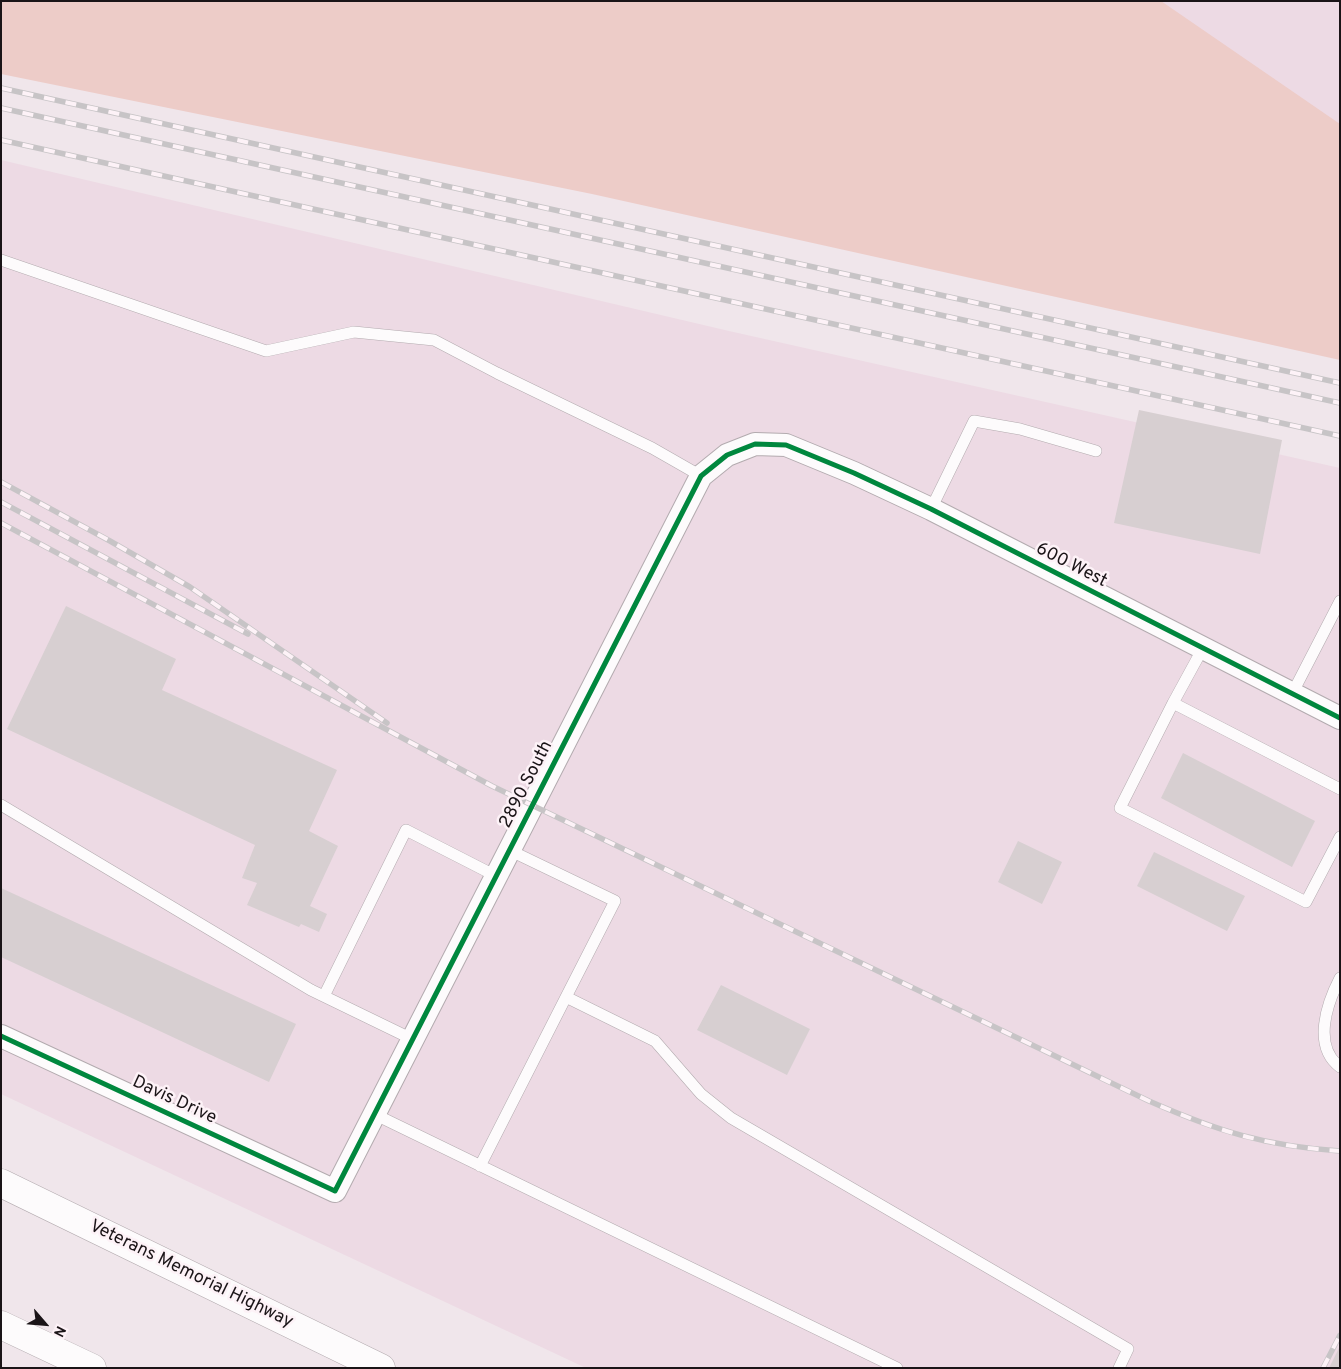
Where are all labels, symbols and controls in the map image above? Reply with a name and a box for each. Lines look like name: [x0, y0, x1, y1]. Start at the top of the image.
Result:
street label: 600 West: [1032, 539, 1110, 593]
street label: 2890 South: [496, 738, 558, 832]
street label: Davis Drive: [128, 1072, 220, 1130]
street label: Veterans Memorial Highway: [86, 1216, 296, 1334]
north arrow: [20, 1299, 70, 1349]
text: N: [49, 1323, 69, 1339]

